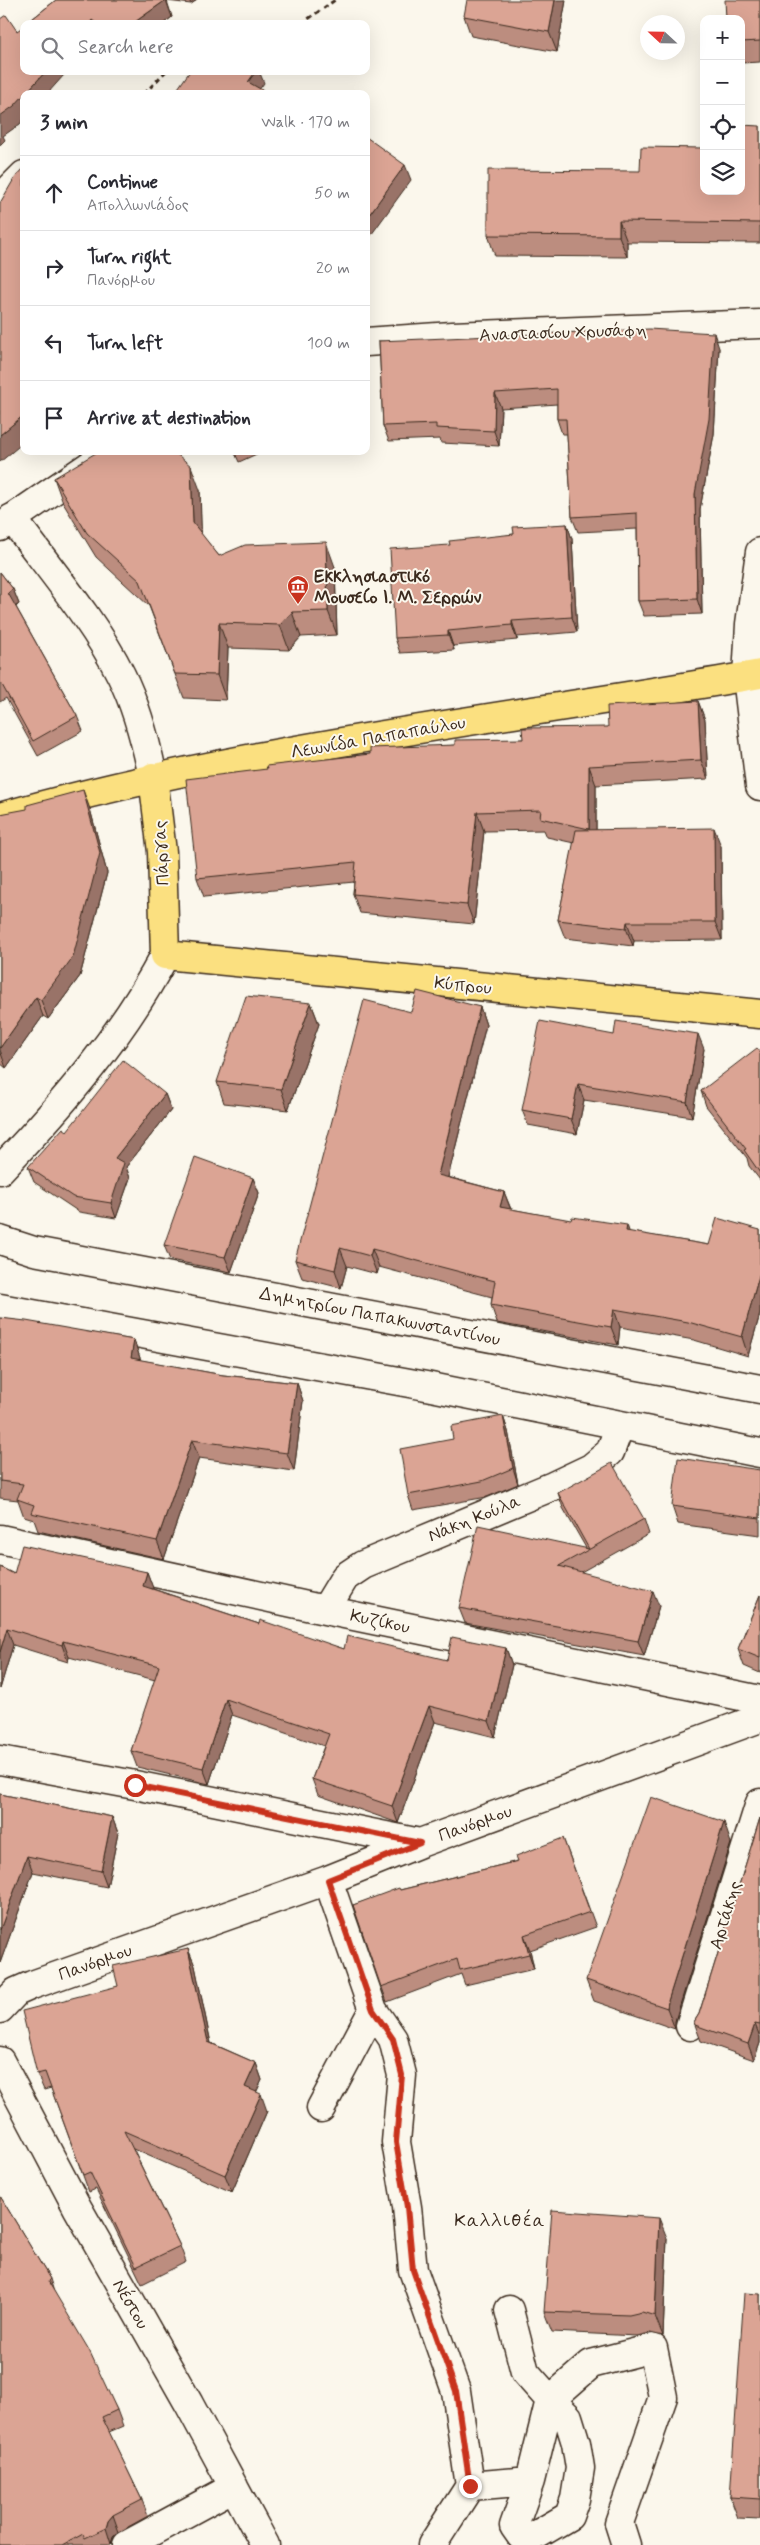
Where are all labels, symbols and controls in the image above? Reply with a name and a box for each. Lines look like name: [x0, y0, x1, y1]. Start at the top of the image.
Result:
north arrow: [640, 15, 685, 60]
map controls: [700, 15, 745, 195]
button: +: [700, 15, 745, 60]
search box: [20, 20, 370, 75]
icon: search: [38, 34, 66, 62]
text: Search here: [78, 35, 174, 60]
button: −: [700, 60, 745, 105]
button: locate: [700, 105, 745, 150]
text: 3 min: [40, 109, 88, 137]
text: Walk · 170 m: [261, 112, 350, 133]
button: layers: [700, 150, 745, 195]
text: Continue: [87, 170, 158, 195]
icon: ahead: [40, 179, 68, 207]
text: 50 m: [314, 183, 350, 204]
text: Απολλωνιάδος: [87, 195, 189, 216]
text: Turn right: [87, 245, 171, 270]
icon: right: [40, 254, 68, 282]
text: 20 m: [316, 258, 350, 279]
text: Πανόρμου: [87, 270, 155, 291]
street label: Αναστασίου Χρυσάφη: [479, 318, 647, 348]
icon: left: [40, 329, 68, 357]
text: Turn left: [87, 331, 163, 356]
text: 100 m: [307, 333, 350, 354]
icon: arrive: [40, 404, 68, 432]
text: Arrive at destination: [87, 406, 251, 431]
place label: Εκκλησιαστικό Μουσείο Ι. Μ. Σερρών: [314, 565, 482, 610]
museum icon: Εκκλησιαστικό Μουσείο Ι. Μ. Σερρών: [286, 574, 310, 605]
street label: Λεωνίδα Παπαπαύλου: [289, 711, 468, 765]
street label: Πάργας: [148, 820, 176, 886]
street label: Κύπρου: [433, 971, 493, 1001]
street label: Δημητρίου Παπακωνσταντίνου: [257, 1282, 502, 1352]
street label: Νάκη Κούλα: [425, 1489, 524, 1548]
street label: Κυζίκου: [348, 1604, 412, 1640]
route start: [124, 1774, 147, 1797]
street label: Πανόρμου: [435, 1800, 515, 1848]
street label: Αρτάκης: [704, 1878, 748, 1953]
street label: Πανόρμου: [55, 1939, 135, 1987]
district label: Καλλιθέα: [454, 2208, 546, 2233]
street label: Νέστου: [106, 2275, 155, 2334]
route end: [459, 2475, 482, 2498]

